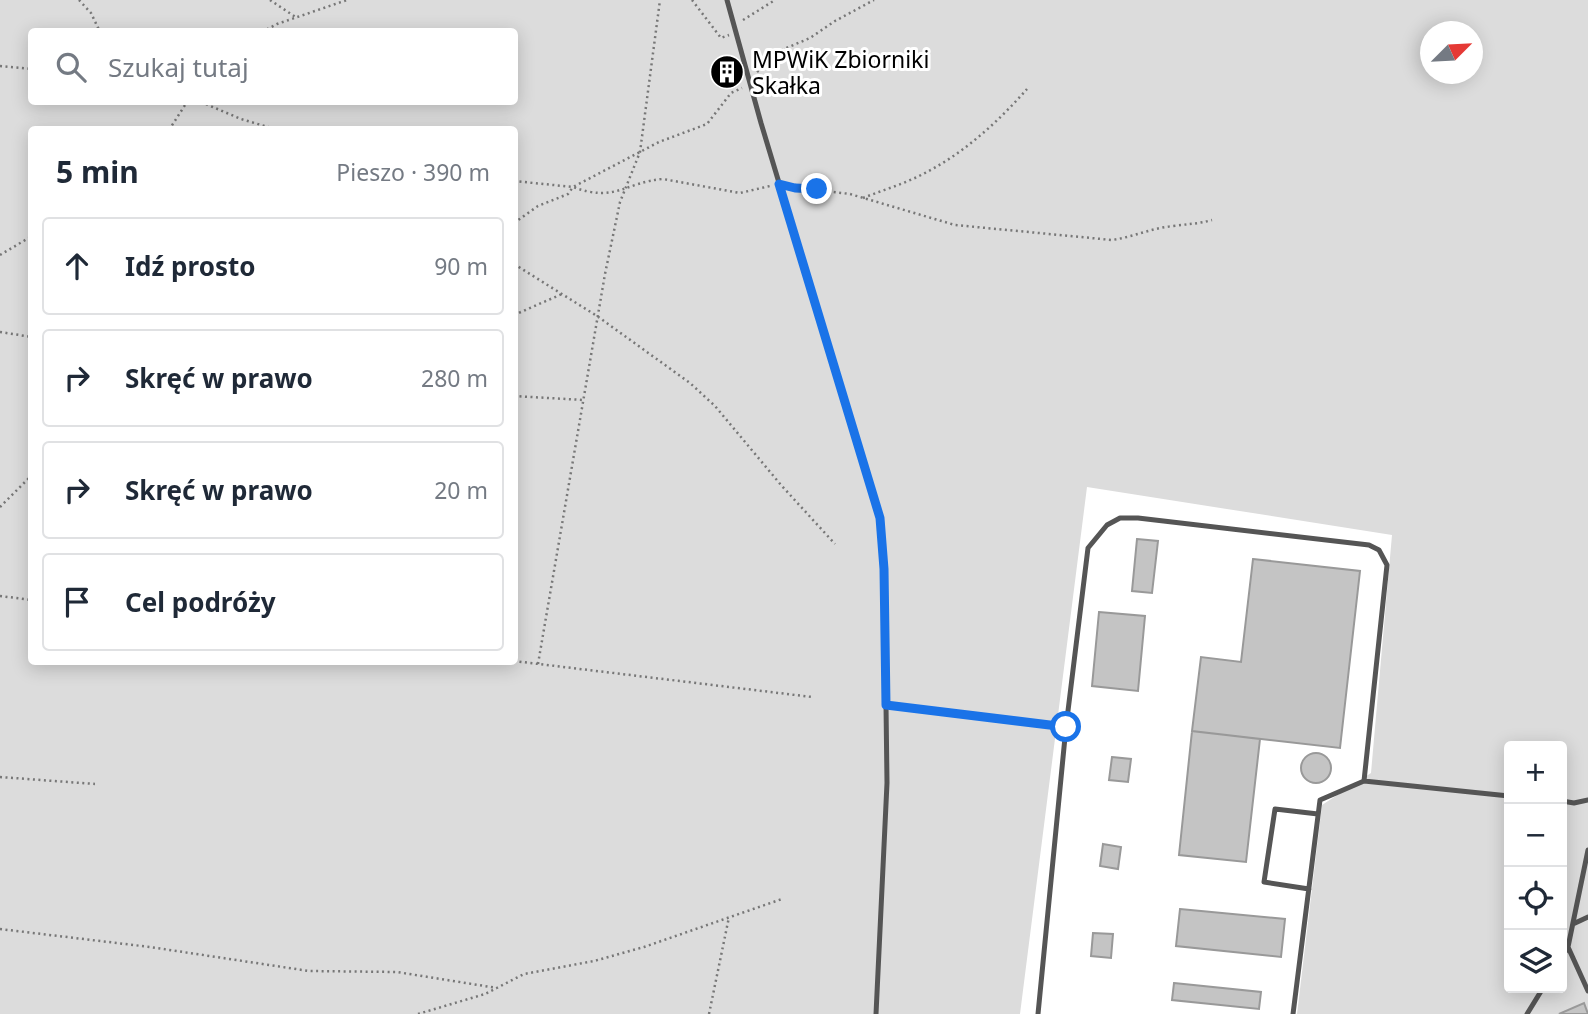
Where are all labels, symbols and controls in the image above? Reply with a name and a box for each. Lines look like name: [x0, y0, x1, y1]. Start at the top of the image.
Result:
north arrow: [1420, 21, 1483, 84]
search box: [28, 28, 518, 105]
place label: MPWiK Zbiorniki Skałka: [752, 43, 929, 101]
icon: search: [52, 48, 90, 86]
text: Szukaj tutaj: [108, 49, 249, 85]
building icon: MPWiK Zbiorniki Skałka: [708, 53, 746, 91]
text: 5 min: [56, 151, 139, 192]
text: Pieszo · 390 m: [336, 156, 490, 188]
route end: [801, 173, 832, 204]
icon: ahead: [58, 247, 96, 285]
text: Idź prosto: [125, 248, 256, 284]
text: 90 m: [434, 250, 488, 282]
icon: right: [58, 359, 96, 397]
text: Skręć w prawo: [125, 360, 313, 396]
text: 280 m: [421, 362, 488, 394]
icon: right: [58, 471, 96, 509]
text: Skręć w prawo: [125, 472, 313, 508]
text: 20 m: [434, 474, 488, 506]
icon: arrive: [58, 583, 96, 621]
text: Cel podróży: [125, 584, 276, 620]
route start: [1050, 711, 1081, 742]
map controls: [1504, 741, 1567, 993]
button: +: [1504, 741, 1567, 804]
button: −: [1504, 804, 1567, 867]
button: locate: [1504, 867, 1567, 930]
button: layers: [1504, 930, 1567, 993]

